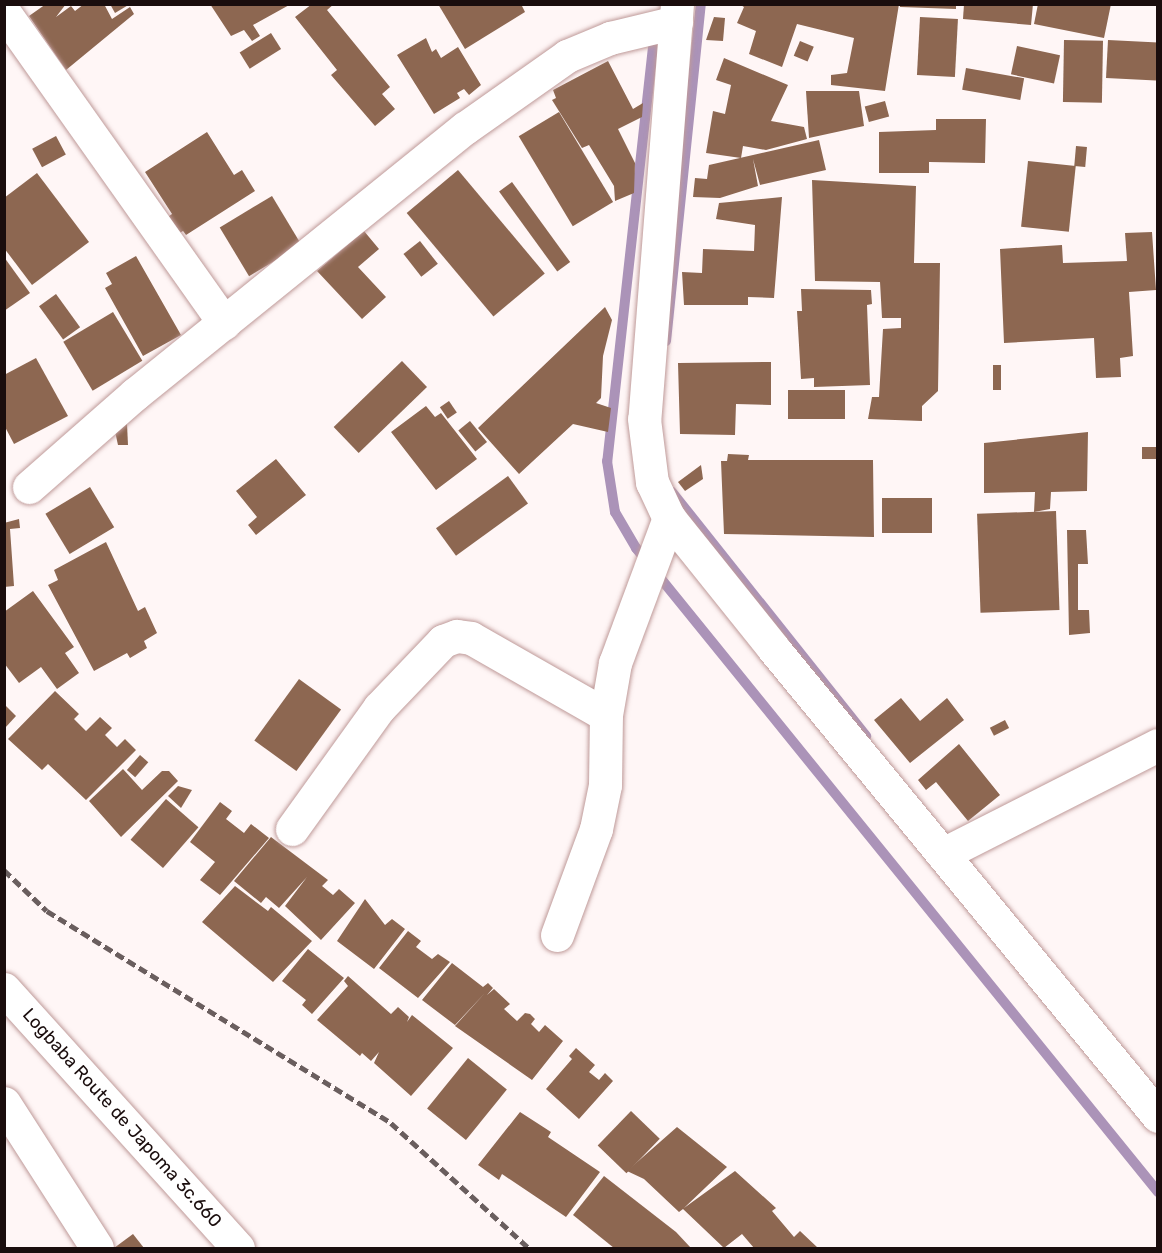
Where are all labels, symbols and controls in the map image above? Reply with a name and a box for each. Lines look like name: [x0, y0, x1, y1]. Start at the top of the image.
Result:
street label: Logbaba Route de Japoma 3c.660: [18, 1004, 226, 1232]

